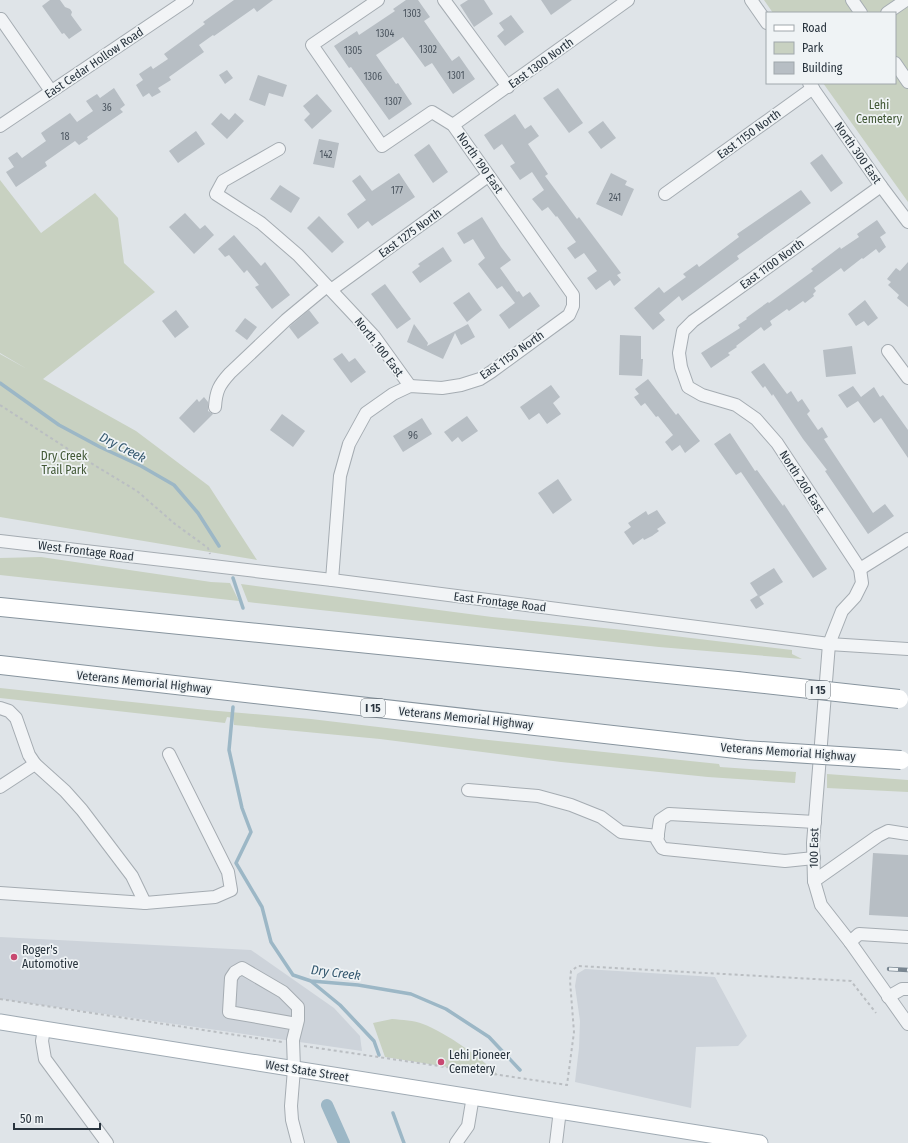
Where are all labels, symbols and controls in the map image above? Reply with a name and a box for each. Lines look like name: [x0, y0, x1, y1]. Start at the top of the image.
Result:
house number: 1303: [403, 8, 422, 20]
legend: [766, 12, 896, 84]
text: Road: [802, 21, 827, 35]
street label: East Cedar Hollow Road: [42, 25, 146, 101]
house number: 1304: [376, 28, 394, 40]
street label: East 1300 North: [506, 35, 576, 91]
text: Park: [802, 41, 824, 55]
house number: 1302: [419, 44, 438, 56]
house number: 1305: [344, 45, 363, 57]
text: Building: [802, 61, 843, 75]
house number: 1301: [447, 70, 465, 82]
house number: 1306: [364, 71, 382, 83]
house number: 1307: [384, 96, 402, 108]
park label: Lehi Cemetery: [856, 98, 903, 126]
house number: 36: [102, 102, 112, 114]
street label: East 1150 North: [715, 106, 783, 162]
street label: North 300 East: [832, 120, 884, 187]
street label: North 190 East: [454, 130, 506, 196]
house number: 18: [61, 131, 69, 143]
house number: 142: [319, 149, 333, 161]
house number: 177: [391, 185, 403, 197]
house number: 241: [609, 192, 621, 204]
street label: East 1275 North: [376, 206, 444, 260]
street label: East 1100 North: [737, 236, 807, 292]
street label: North 100 East: [352, 315, 406, 379]
street label: East 1150 North: [477, 328, 547, 382]
water label: Dry Creek: [97, 429, 149, 466]
house number: 96: [408, 430, 418, 442]
street label: North 200 East: [777, 448, 827, 516]
park label: Dry Creek Trail Park: [41, 449, 88, 477]
street label: West Frontage Road: [37, 538, 135, 564]
street label: East Frontage Road: [453, 589, 547, 615]
street label: Veterans Memorial Highway: [76, 668, 213, 696]
road number: I 15: [806, 681, 830, 699]
road number: I 15: [361, 699, 385, 717]
street label: Veterans Memorial Highway: [398, 704, 535, 732]
street label: Veterans Memorial Highway: [720, 740, 857, 764]
street label: 100 East: [807, 828, 821, 868]
place label: Roger's Automotive: [22, 943, 78, 971]
marker: Roger's Automotive: [9, 952, 19, 962]
water label: Dry Creek: [310, 962, 362, 983]
place label: Lehi Pioneer Cemetery: [449, 1048, 511, 1076]
street label: West State Street: [264, 1057, 350, 1085]
marker: Lehi Pioneer Cemetery: [436, 1057, 446, 1067]
scale bar: [14, 1105, 100, 1131]
text: 50 m: [20, 1112, 44, 1126]

